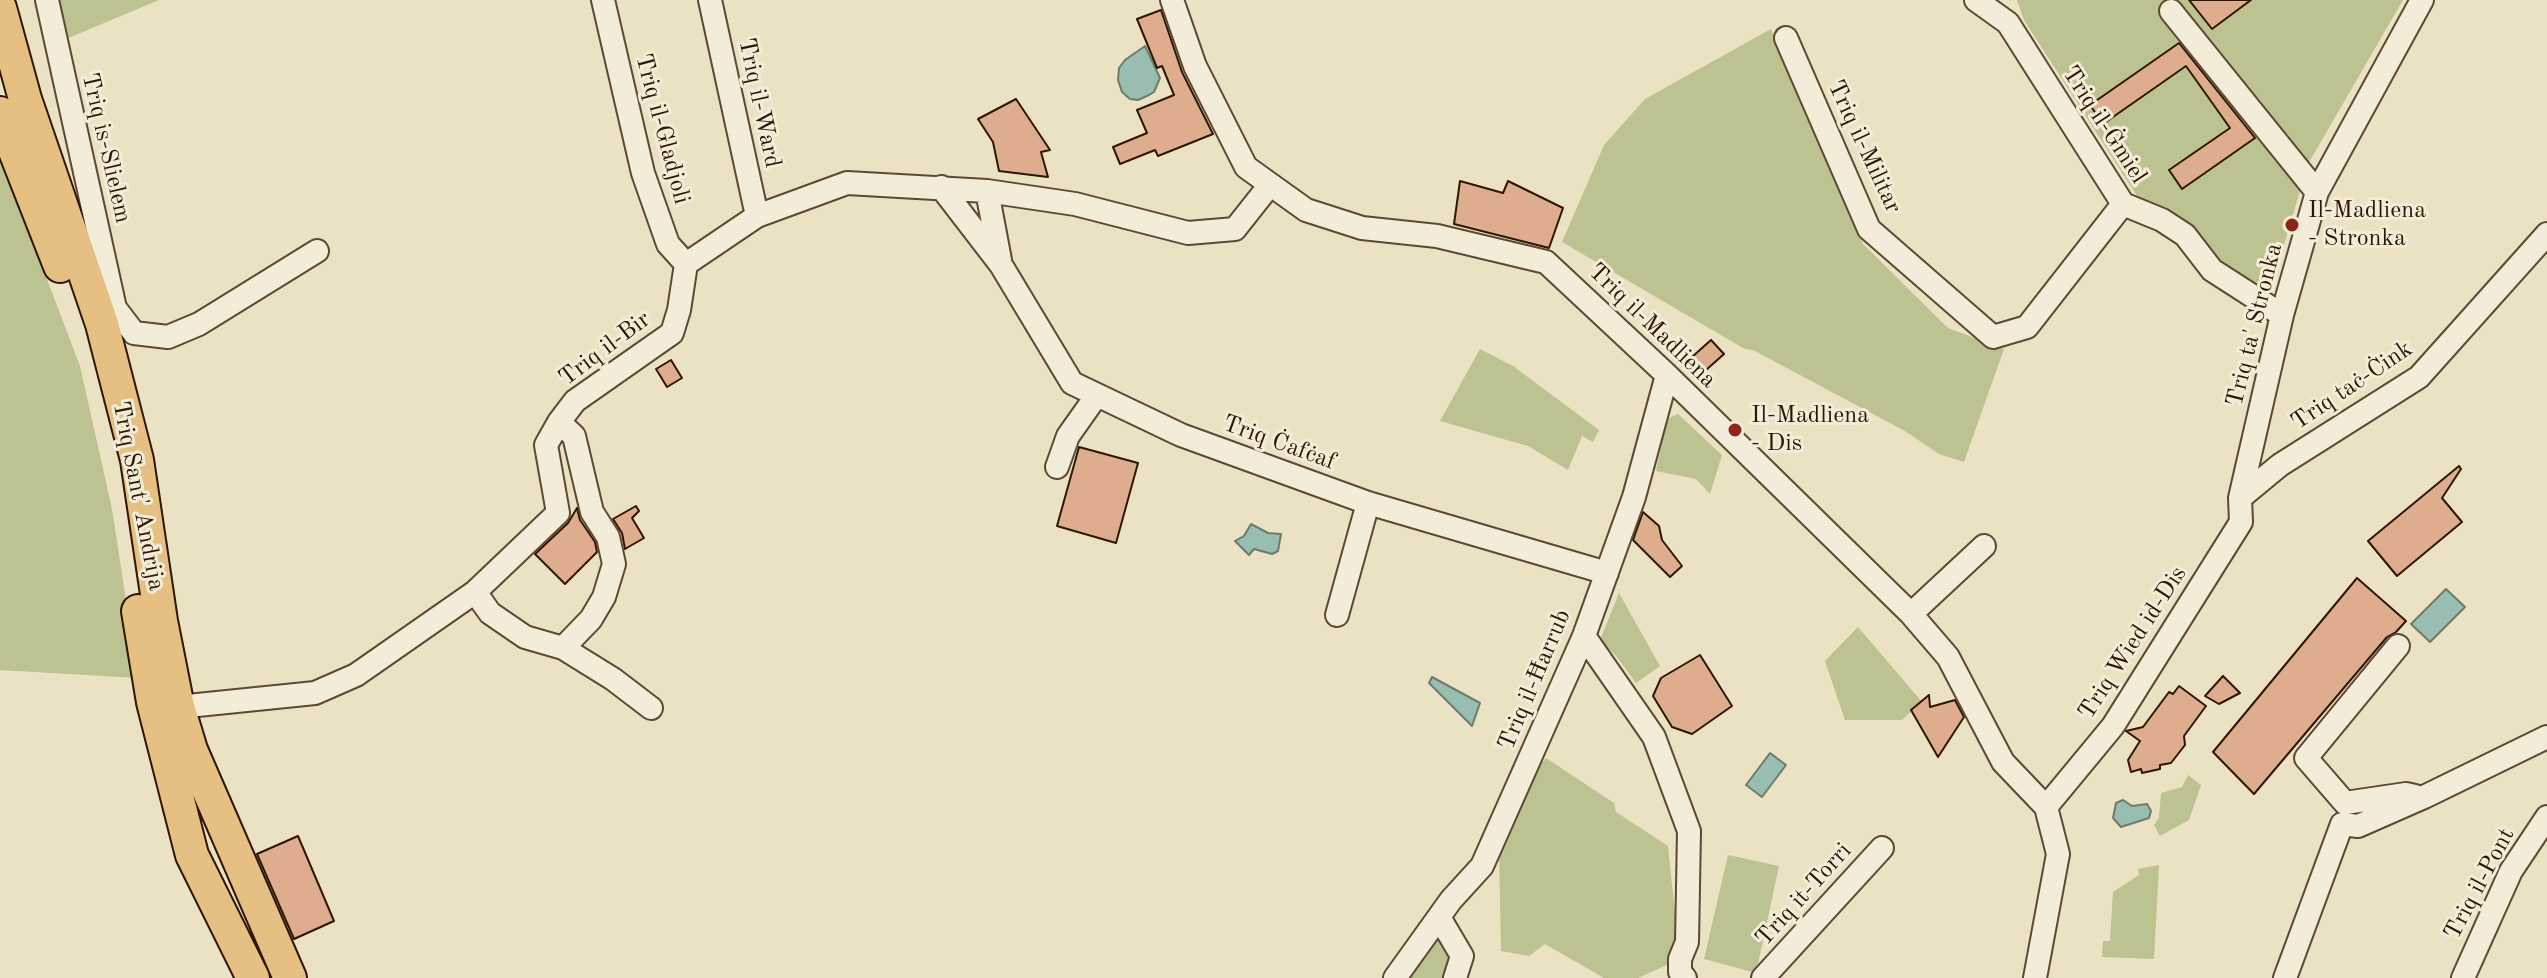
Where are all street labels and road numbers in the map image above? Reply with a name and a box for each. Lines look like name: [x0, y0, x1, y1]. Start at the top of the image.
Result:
street label: Triq il-Ward: [731, 35, 787, 171]
street label: Triq il-Gladjoli: [628, 51, 696, 207]
street label: Triq il-Ġmiel: [2055, 61, 2153, 189]
street label: Triq is-Slielem: [75, 70, 137, 226]
street label: Triq il-Militar: [1821, 76, 1907, 218]
street label: Triq ta' Stronka: [2221, 240, 2289, 410]
street label: Triq il-Madliena: [1582, 258, 1722, 394]
street label: Triq il-Bir: [554, 305, 656, 393]
street label: Triq taċ-Ċink: [2286, 335, 2418, 437]
street label: Triq Sant' Andrija: [106, 399, 170, 593]
street label: Triq Ċafċaf: [1218, 409, 1340, 477]
street label: Triq Wied id-Dis: [2073, 561, 2193, 725]
street label: Triq il-Ħarrub: [1492, 605, 1578, 755]
street label: Triq il-Pont: [2439, 823, 2521, 945]
street label: Triq it-Torri: [1750, 837, 1858, 953]

